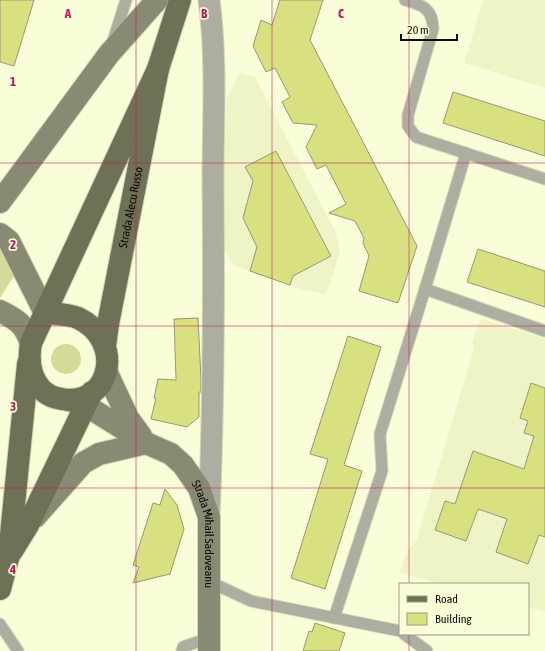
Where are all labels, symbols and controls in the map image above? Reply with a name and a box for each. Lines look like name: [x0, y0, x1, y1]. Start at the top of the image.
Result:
text: A: [64, 6, 72, 21]
text: B: [201, 6, 208, 21]
text: C: [338, 6, 344, 21]
scale bar: [401, 16, 457, 42]
text: 20 m: [407, 23, 429, 37]
text: 1: [10, 74, 16, 89]
street label: Strada Alecu Russo: [116, 165, 146, 249]
text: 2: [10, 237, 16, 252]
text: 3: [10, 399, 16, 414]
street label: Strada Mihail Sadoveanu: [189, 477, 216, 588]
text: 4: [9, 562, 16, 577]
legend: [399, 583, 529, 635]
text: Road: [435, 592, 458, 606]
text: Building: [435, 612, 473, 626]

